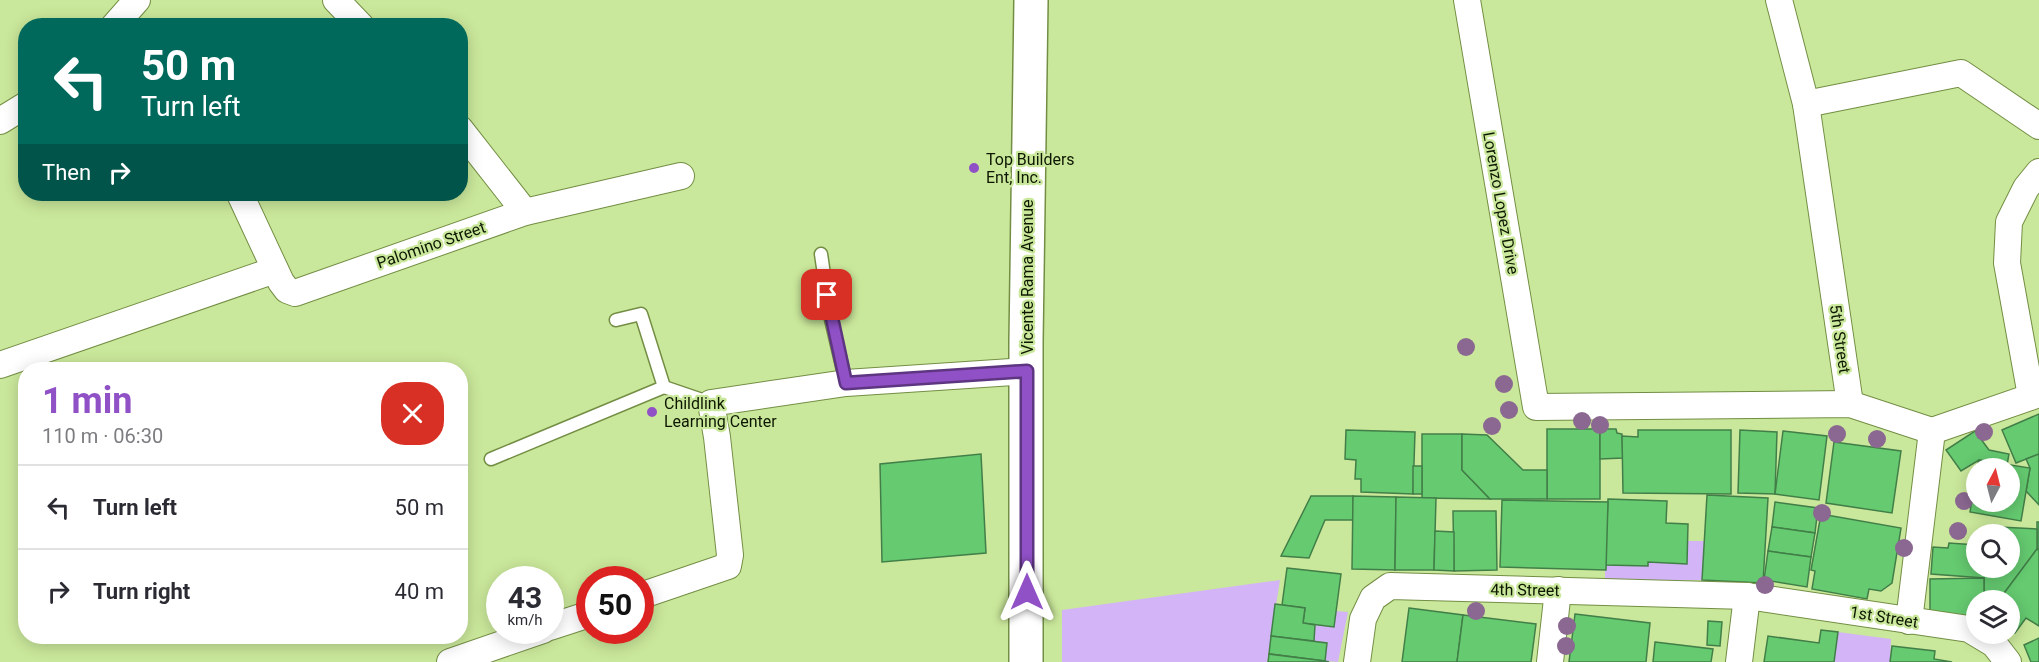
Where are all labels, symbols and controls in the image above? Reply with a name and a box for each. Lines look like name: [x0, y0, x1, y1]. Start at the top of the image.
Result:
text: 50 m: [141, 41, 236, 90]
icon: left: [42, 42, 120, 120]
text: Turn left: [141, 91, 241, 123]
street label: Lorenzo Lopez Drive: [1479, 130, 1523, 276]
place label: Top Builders Ent, Inc.: [986, 150, 1075, 187]
icon: right: [103, 156, 136, 189]
text: Then: [42, 160, 91, 185]
marker: Top Builders Ent, Inc.: [967, 161, 981, 175]
street label: Vicente Rama Avenue: [1018, 199, 1037, 355]
street label: Palomino Street: [374, 217, 488, 273]
pin: [801, 269, 852, 320]
icon: arrive: [810, 278, 843, 311]
street label: 5th Street: [1826, 303, 1854, 375]
text: 1 min: [42, 380, 133, 422]
button: close: [381, 382, 444, 445]
place label: Childlink Learning Center: [664, 394, 777, 431]
marker: Childlink Learning Center: [645, 405, 659, 419]
text: 110 m · 06:30: [42, 424, 163, 448]
north arrow: [1966, 458, 2020, 512]
map controls: [1966, 458, 2020, 644]
icon: left: [42, 491, 75, 524]
text: Turn left: [93, 495, 177, 520]
text: 50 m: [395, 495, 444, 520]
button: search: [1966, 524, 2020, 578]
position arrow: [995, 560, 1059, 624]
speed limit sign: 50: [576, 566, 654, 644]
icon: right: [42, 575, 75, 608]
text: Turn right: [93, 579, 190, 604]
text: 40 m: [395, 579, 444, 604]
text: 43: [508, 580, 542, 615]
street label: 4th Street: [1490, 580, 1560, 600]
button: layers: [1966, 590, 2020, 644]
street label: 1st Street: [1849, 602, 1919, 632]
text: km/h: [507, 611, 543, 629]

